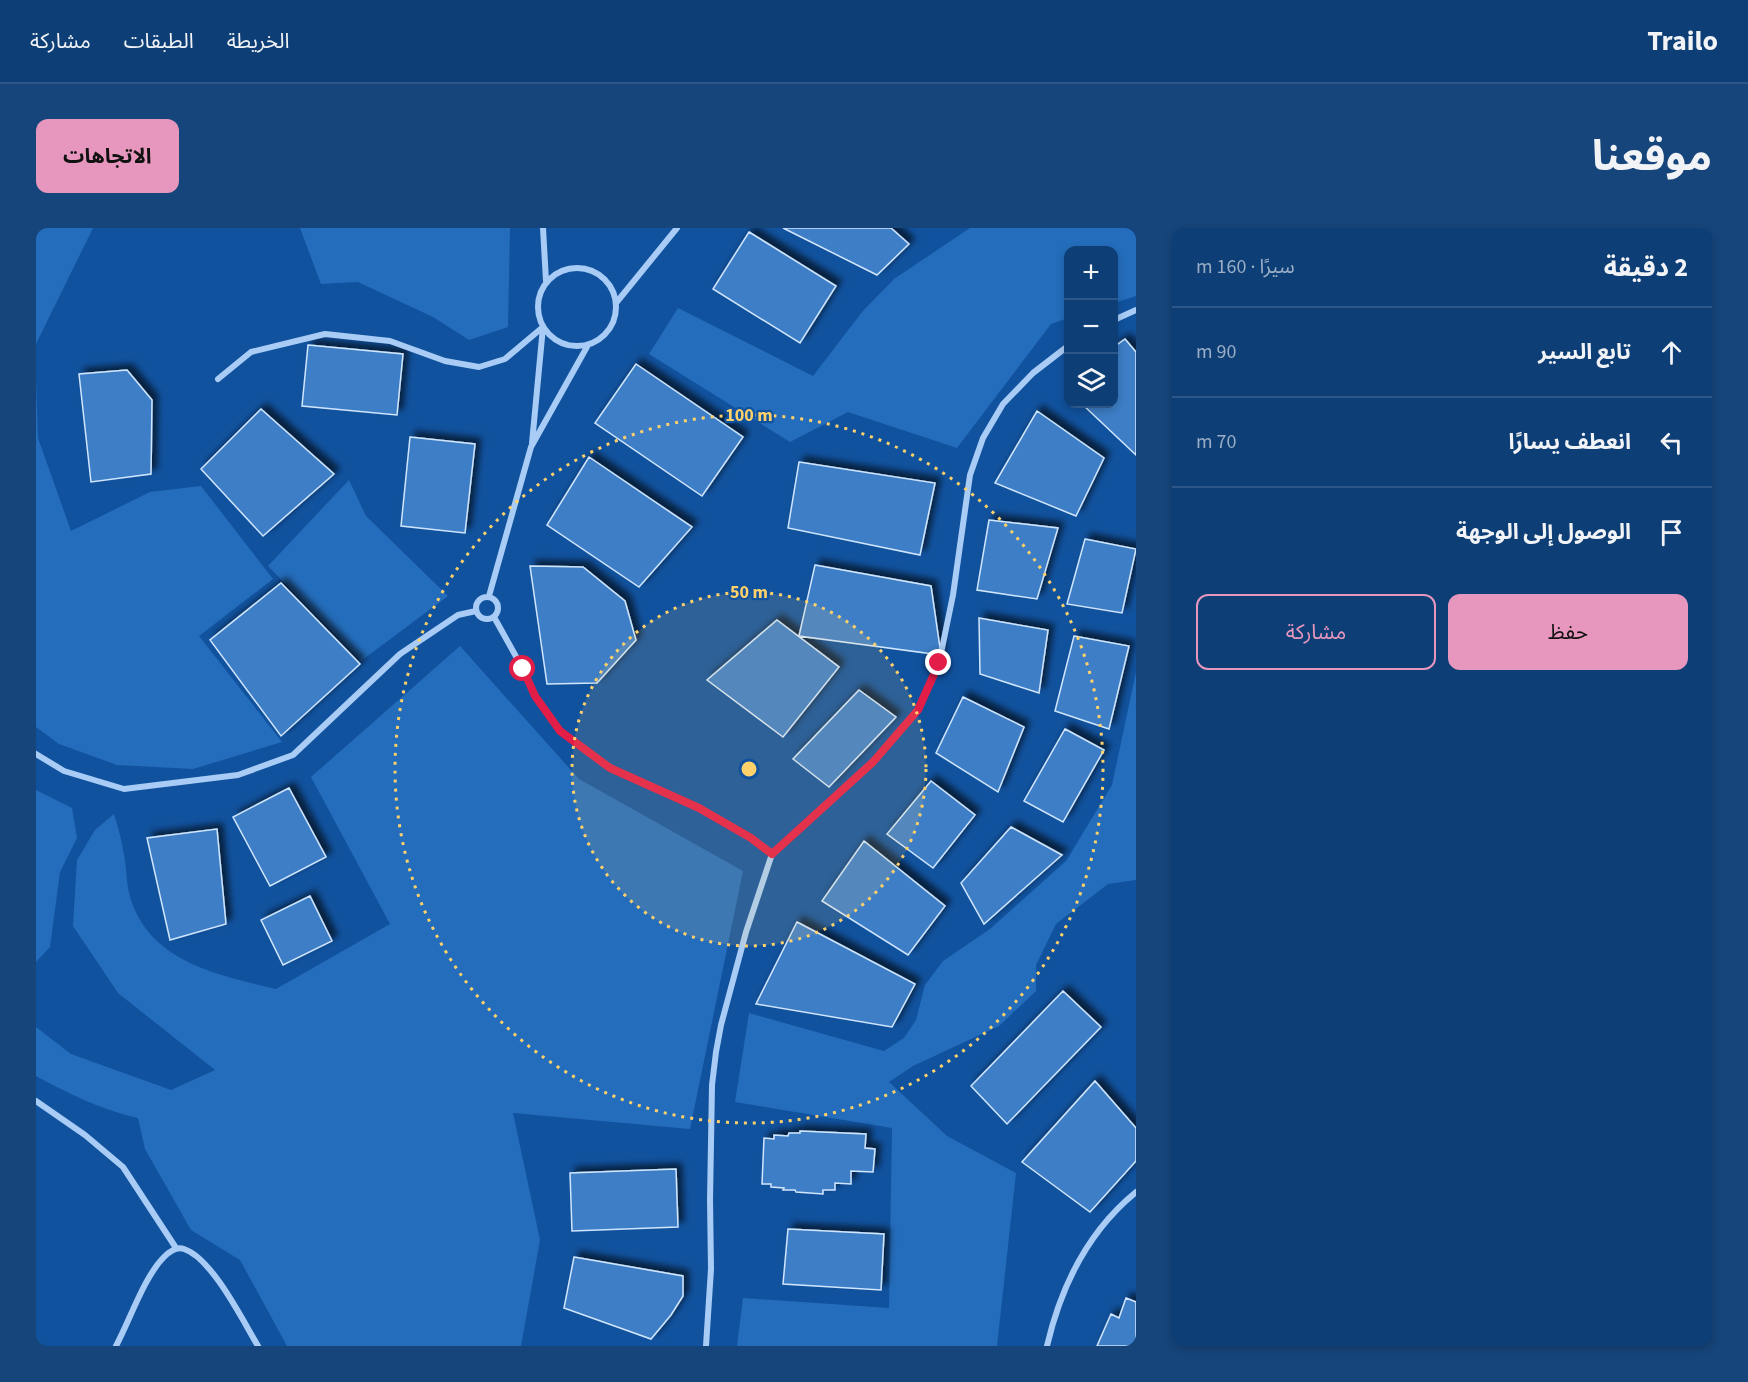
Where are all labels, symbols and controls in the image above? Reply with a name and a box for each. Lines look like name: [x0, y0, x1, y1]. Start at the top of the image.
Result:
text: Trailo: [1647, 21, 1718, 61]
text: مشاركة: [30, 26, 91, 56]
text: الطبقات: [124, 26, 194, 56]
text: الخريطة: [227, 26, 290, 56]
button: الاتجاهات: [36, 119, 179, 193]
text: موقعنا: [1592, 127, 1712, 187]
map controls: [1064, 246, 1118, 408]
button: +: [1064, 246, 1118, 300]
text: 2 دقيقة: [1604, 249, 1688, 286]
text: سيرًا · 160 m: [1196, 253, 1295, 281]
button: −: [1064, 300, 1118, 354]
text: تابع السير: [1538, 336, 1631, 368]
icon: ahead: [1655, 336, 1688, 369]
text: 90 m: [1196, 338, 1236, 366]
button: layers: [1064, 354, 1118, 408]
text: 100 m: [725, 403, 773, 428]
text: انعطف يسارًا: [1508, 426, 1631, 458]
icon: left: [1655, 426, 1688, 459]
text: 70 m: [1196, 428, 1236, 456]
text: الوصول إلى الوجهة: [1456, 516, 1631, 548]
icon: arrive: [1655, 516, 1688, 549]
text: 50 m: [730, 580, 768, 605]
button: مشاركة: [1196, 594, 1436, 670]
button: حفظ: [1448, 594, 1688, 670]
route end: [925, 649, 951, 675]
route start: [509, 655, 535, 681]
centre of rings: [739, 759, 759, 779]

